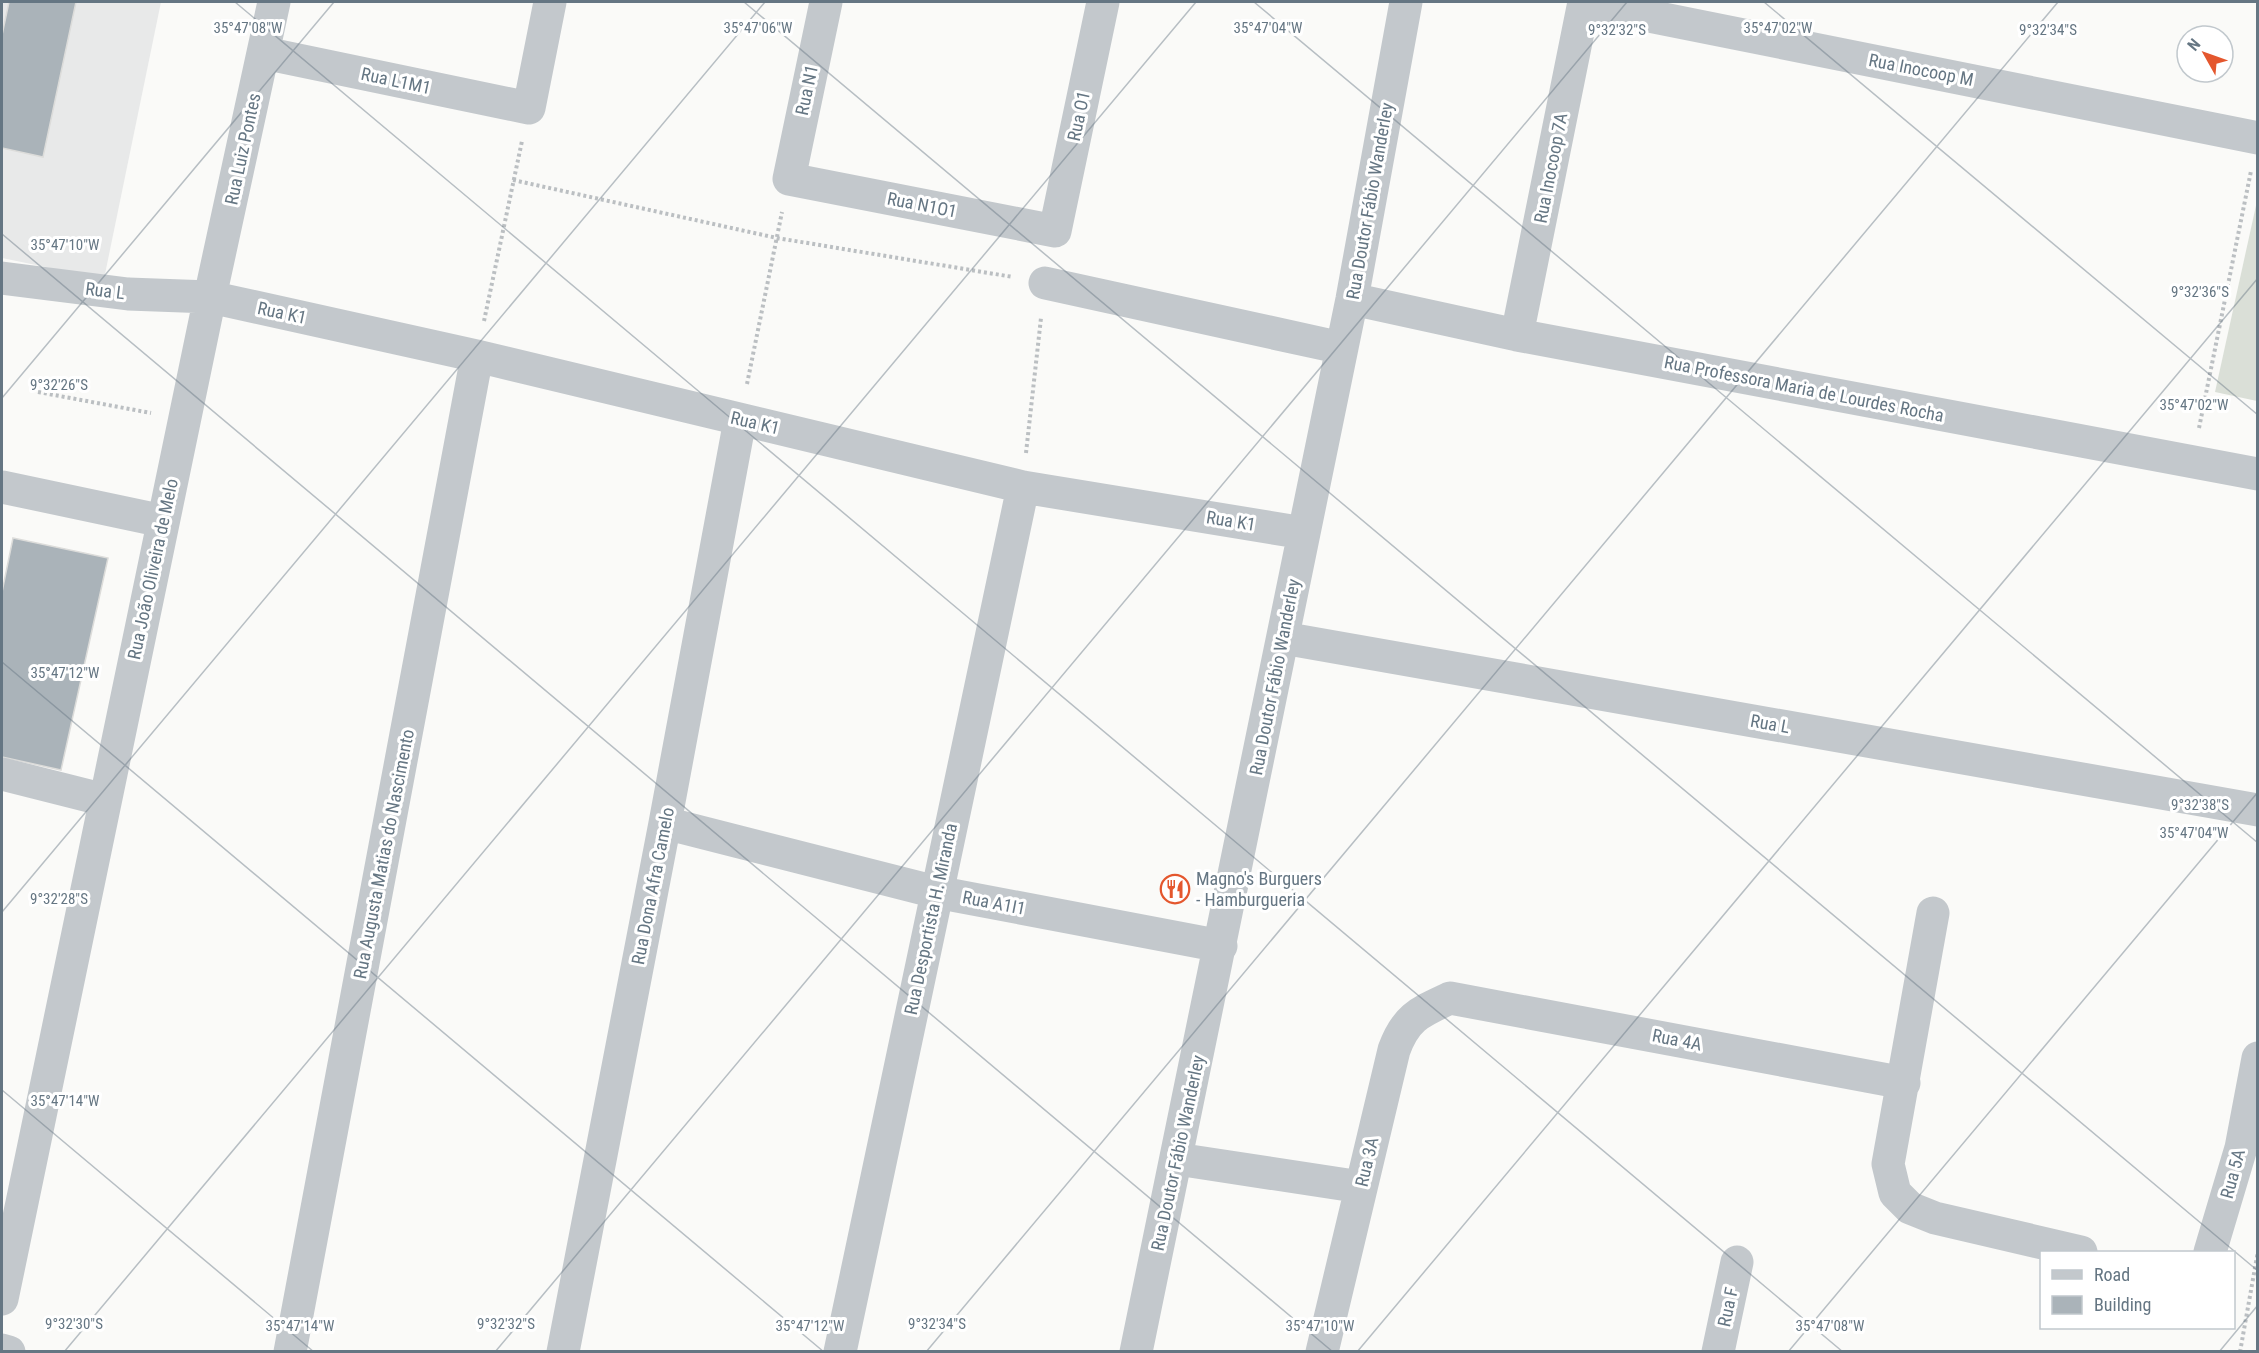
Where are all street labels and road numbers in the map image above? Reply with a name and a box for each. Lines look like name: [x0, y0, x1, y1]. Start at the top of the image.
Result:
street label: Rua Inocoop M: [1867, 49, 1975, 90]
street label: Rua L1M1: [359, 63, 433, 98]
street label: Rua N1: [791, 63, 822, 117]
street label: Rua O1: [1063, 89, 1094, 143]
street label: Rua Luiz Pontes: [220, 91, 265, 207]
street label: Rua Doutor Fábio Wanderley: [1342, 100, 1397, 301]
street label: Rua Inocoop 7A: [1530, 110, 1572, 225]
street label: Rua N1O1: [885, 187, 959, 222]
street label: Rua L: [84, 278, 126, 303]
street label: Rua K1: [256, 297, 309, 328]
street label: Rua Professora Maria de Lourdes Rocha: [1663, 351, 1946, 426]
street label: Rua K1: [729, 407, 782, 438]
street label: Rua João Oliveira de Melo: [123, 477, 182, 661]
street label: Rua K1: [1205, 506, 1257, 535]
street label: Rua Doutor Fábio Wanderley: [1245, 576, 1304, 777]
street label: Rua L: [1749, 710, 1792, 737]
street label: Rua Augusta Matias do Nascimento: [349, 727, 418, 981]
street label: Rua Dona Afra Camelo: [627, 806, 678, 966]
street label: Rua Desportista H. Miranda: [900, 821, 961, 1017]
street label: Rua A1I1: [961, 886, 1027, 919]
street label: Rua 4A: [1650, 1024, 1704, 1055]
street label: Rua Doutor Fábio Wanderley: [1146, 1053, 1209, 1253]
street label: Rua 3A: [1351, 1134, 1383, 1189]
street label: Rua 5A: [2216, 1146, 2249, 1201]
street label: Rua F: [1713, 1285, 1742, 1328]

